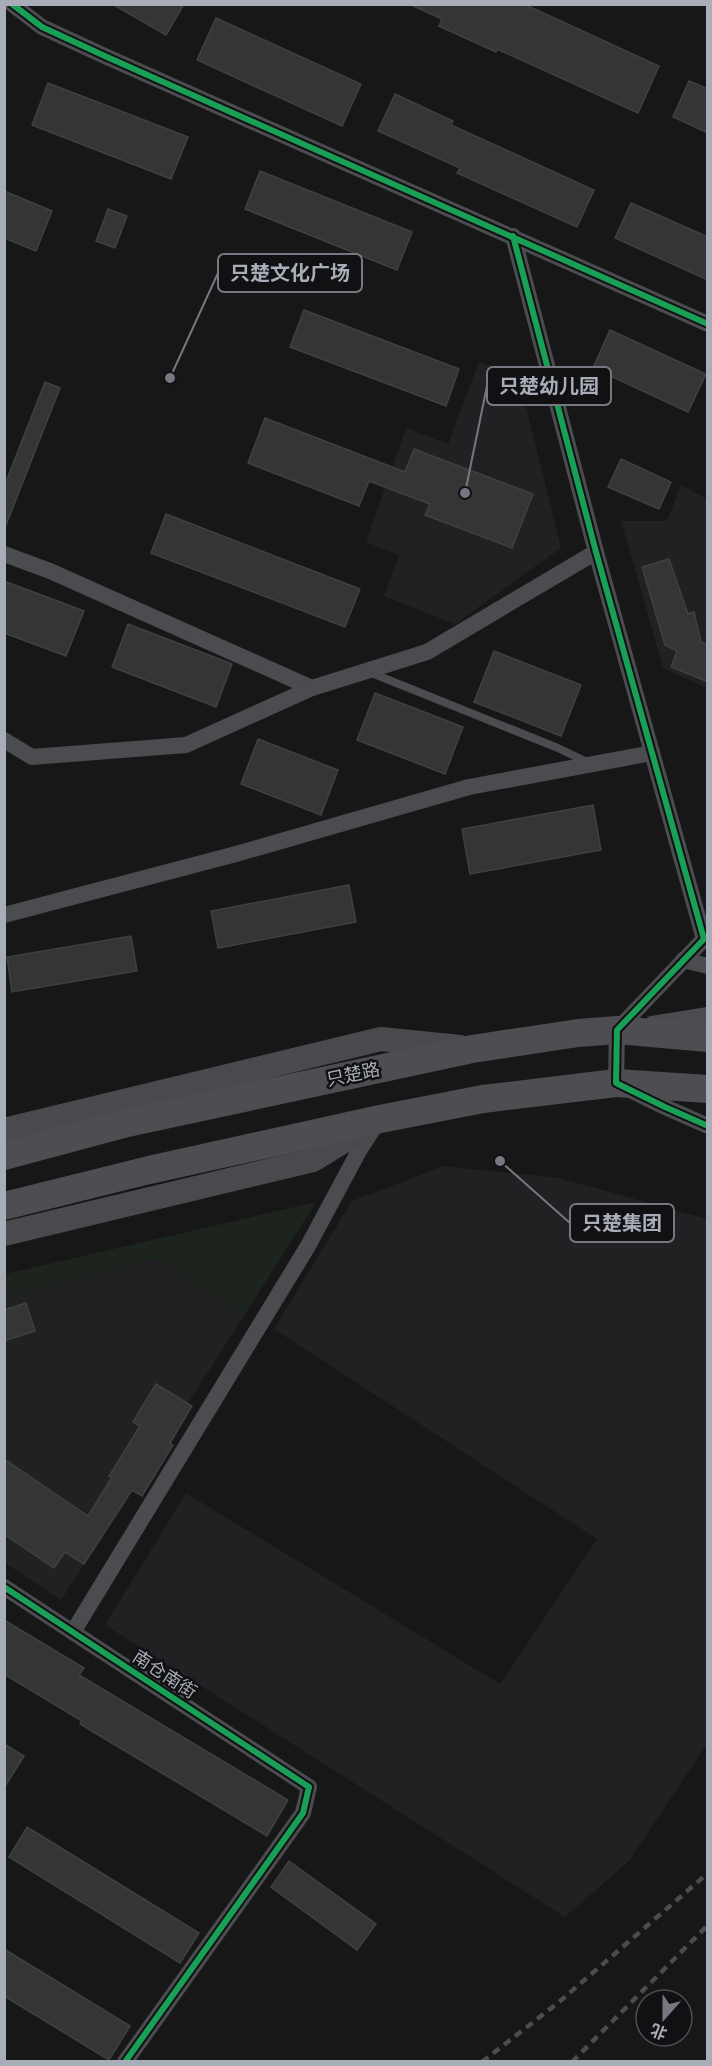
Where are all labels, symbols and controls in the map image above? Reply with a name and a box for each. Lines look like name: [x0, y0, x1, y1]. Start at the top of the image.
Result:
callout: 只楚文化广场: [218, 254, 362, 292]
text: 只楚文化广场: [230, 261, 350, 285]
callout: 只楚幼儿园: [487, 367, 611, 405]
text: 只楚幼儿园: [499, 374, 599, 398]
street label: 只楚路: [324, 1058, 382, 1090]
callout: 只楚集团: [570, 1204, 674, 1242]
text: 只楚集团: [582, 1211, 662, 1235]
street label: 南仓南街: [129, 1646, 201, 1702]
north arrow: [634, 1988, 694, 2048]
text: 北: [648, 2020, 670, 2043]

